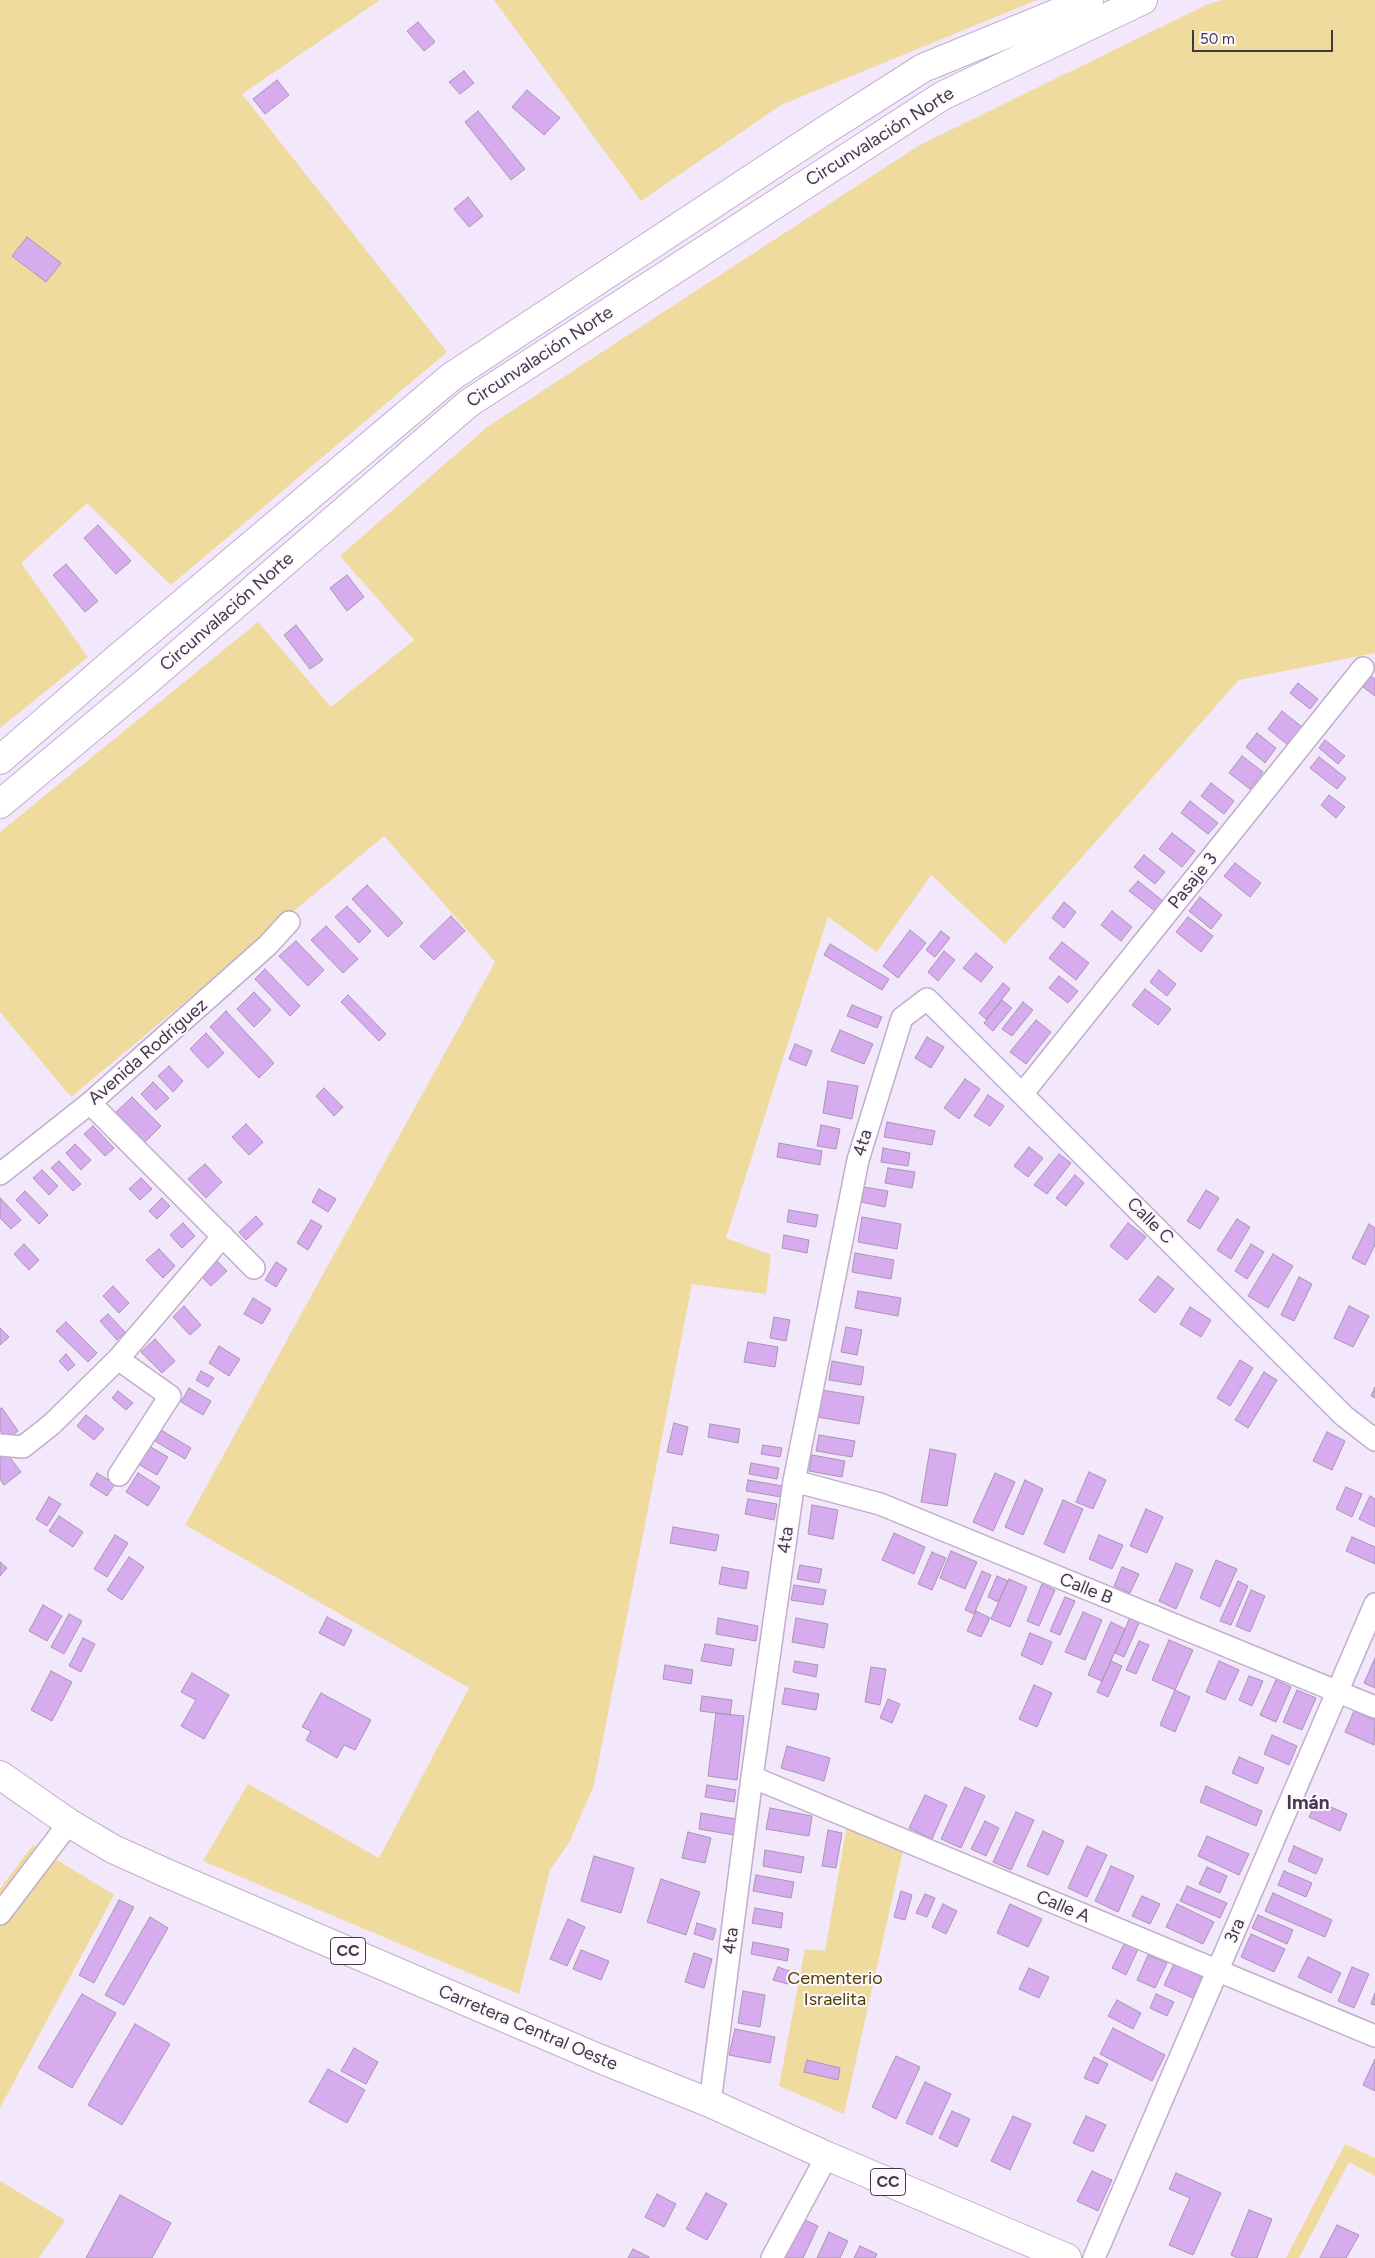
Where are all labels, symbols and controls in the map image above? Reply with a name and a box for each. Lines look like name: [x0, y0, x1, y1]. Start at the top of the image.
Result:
scale bar: [1195, 20, 1336, 52]
text: 50 m: [1200, 30, 1235, 48]
street label: Circunvalación Norte: [802, 83, 958, 191]
street label: Circunvalación Norte: [463, 302, 617, 412]
street label: Circunvalación Norte: [156, 548, 298, 676]
street label: Pasaje 3: [1164, 849, 1222, 913]
street label: Avenida Rodriguez: [84, 994, 212, 1110]
street label: 4ta: [849, 1127, 877, 1159]
street label: Calle C: [1122, 1193, 1178, 1249]
street label: 4ta: [773, 1525, 799, 1555]
street label: Calle B: [1056, 1569, 1116, 1609]
district label: Imán: [1287, 1792, 1329, 1814]
street label: Calle A: [1033, 1886, 1093, 1928]
street label: 3ra: [1220, 1915, 1250, 1947]
street label: 4ta: [719, 1926, 743, 1956]
road number: CC: [330, 1938, 366, 1964]
park label: Cementerio Israelita: [787, 1968, 883, 2010]
street label: Carretera Central Oeste: [435, 1980, 621, 2076]
road number: CC: [870, 2168, 906, 2196]

